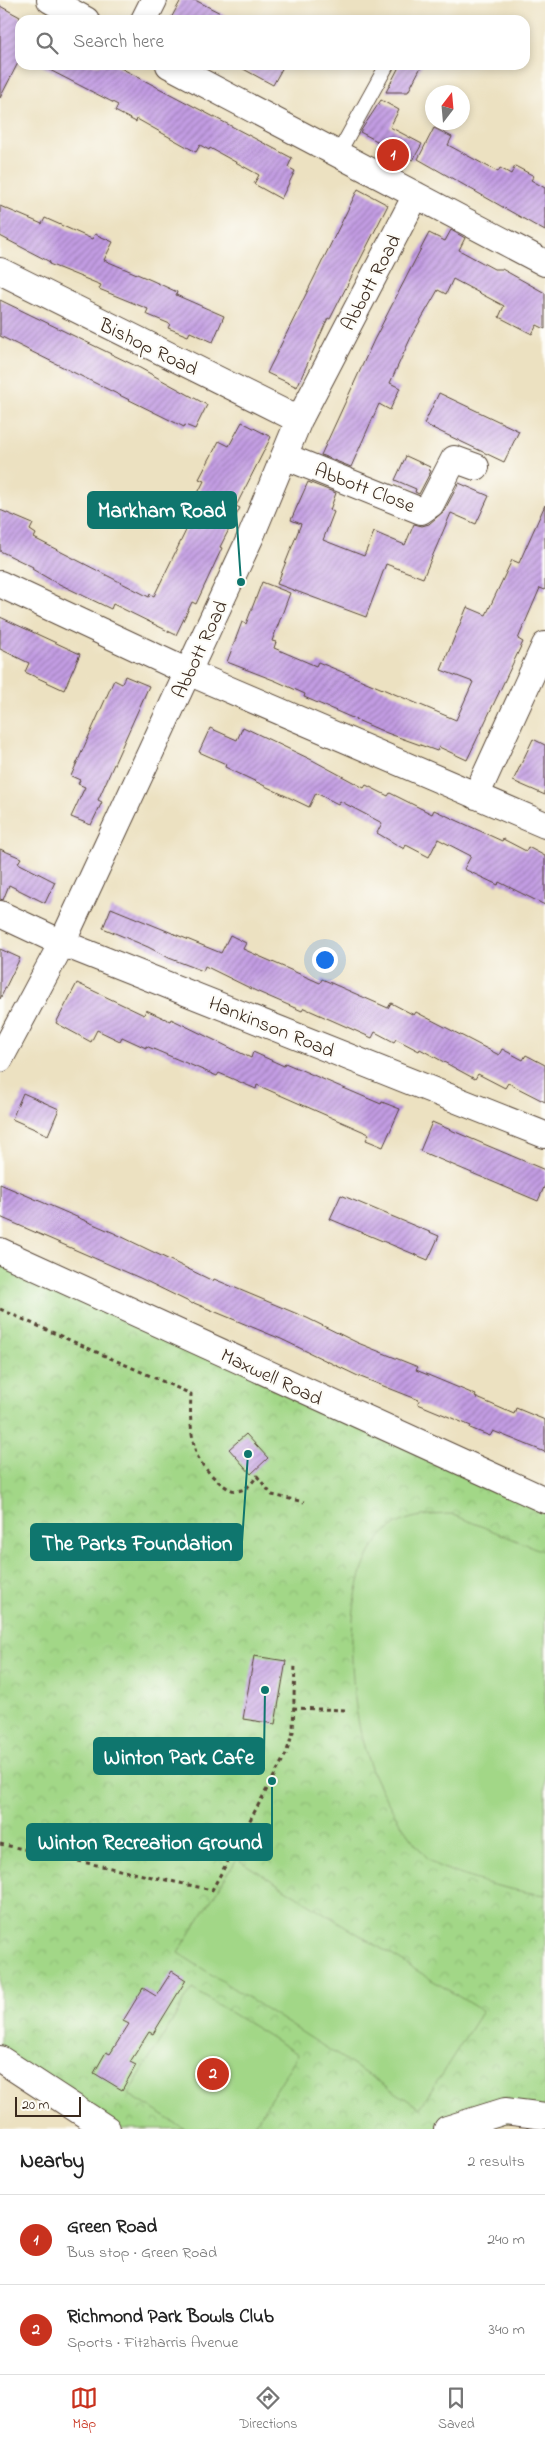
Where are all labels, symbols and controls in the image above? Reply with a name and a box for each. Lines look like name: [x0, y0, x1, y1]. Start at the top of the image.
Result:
search box: [15, 15, 530, 70]
icon: search: [33, 29, 61, 57]
text: Search here: [73, 29, 164, 56]
north arrow: [425, 85, 470, 130]
pin: 1: [377, 136, 409, 174]
street label: Abbott Road: [335, 230, 410, 336]
street label: Bishop Road: [93, 311, 202, 385]
street label: Abbott Close: [310, 457, 419, 522]
callout: Markham Road: [88, 492, 236, 528]
text: Markham Road: [98, 497, 226, 527]
street label: Abbott Road: [166, 596, 237, 704]
your location: [312, 947, 338, 973]
street label: Hankinson Road: [204, 990, 338, 1067]
street label: Maxwell Road: [215, 1342, 327, 1414]
callout: The Parks Foundation: [31, 1524, 242, 1560]
text: The Parks Foundation: [42, 1530, 232, 1560]
callout: Winton Park Cafe: [94, 1738, 264, 1774]
text: Winton Park Cafe: [104, 1744, 255, 1774]
callout: Winton Recreation Ground: [27, 1824, 272, 1860]
text: Winton Recreation Ground: [38, 1829, 263, 1859]
pin: 2: [197, 2055, 229, 2093]
scale bar: [15, 2094, 81, 2117]
text: 20 m: [22, 2095, 49, 2116]
text: Nearby: [20, 2147, 84, 2177]
text: 2 results: [467, 2150, 525, 2174]
text: Green Road: [67, 2214, 157, 2241]
text: 1: [33, 2228, 39, 2252]
text: 240 m: [487, 2228, 525, 2252]
text: Bus stop · Green Road: [67, 2241, 217, 2265]
text: Richmond Park Bowls Club: [67, 2304, 274, 2331]
text: 2: [32, 2318, 40, 2342]
text: 340 m: [488, 2318, 525, 2342]
text: Sports · Fitzharris Avenue: [67, 2331, 239, 2355]
tab: Map: [70, 2384, 98, 2435]
tab: Directions: [239, 2384, 297, 2435]
tab: Saved: [438, 2384, 475, 2435]

